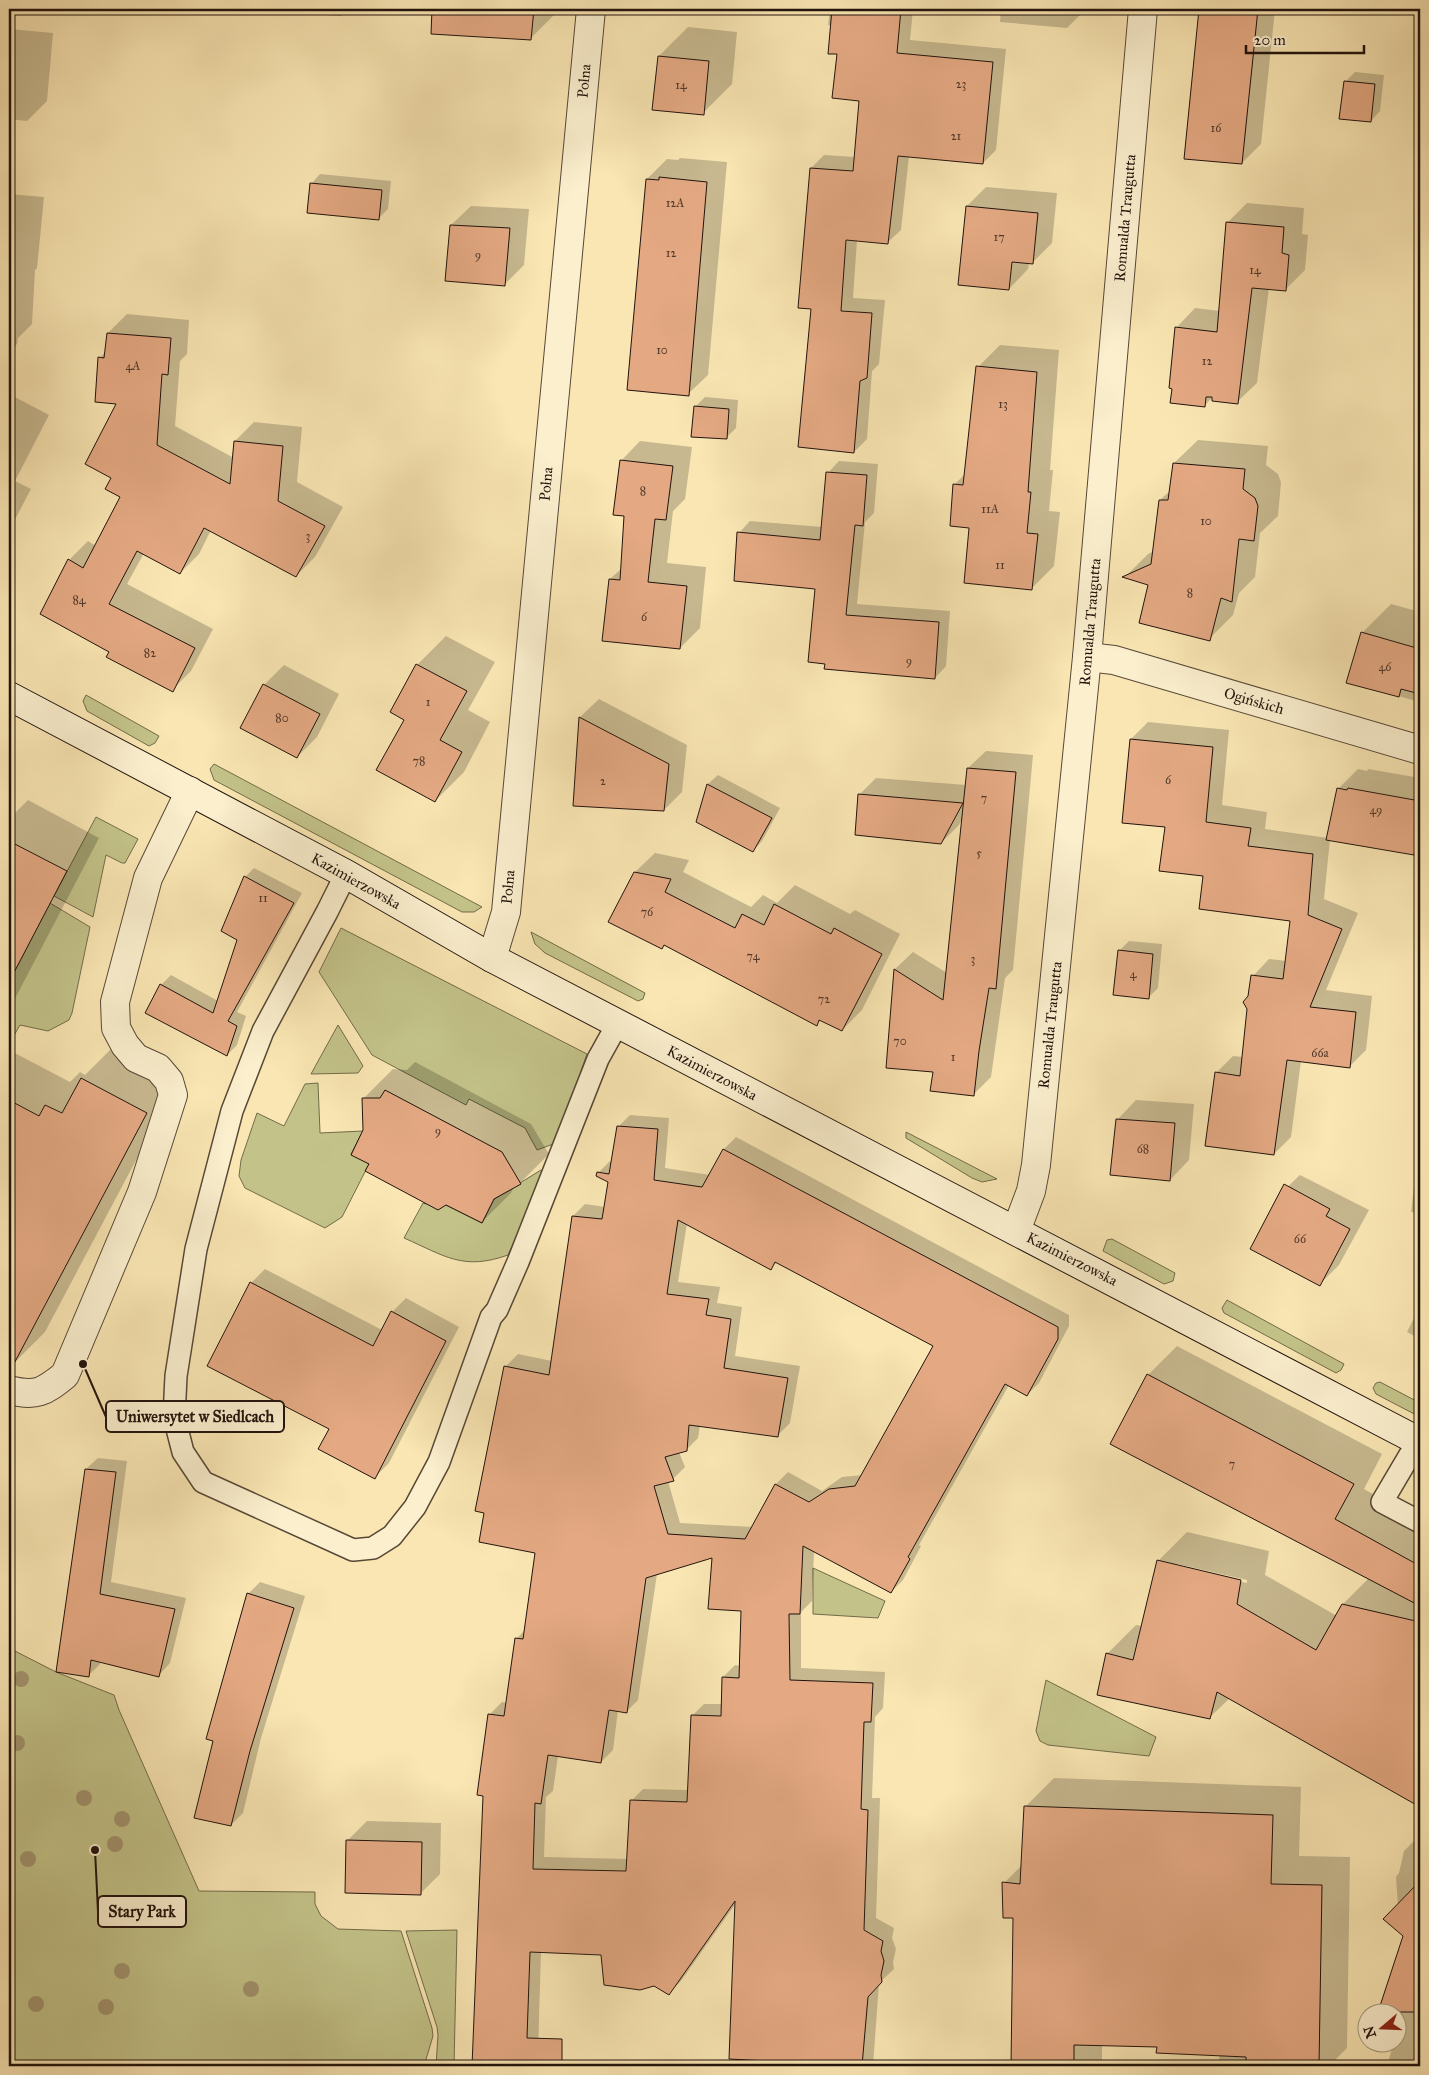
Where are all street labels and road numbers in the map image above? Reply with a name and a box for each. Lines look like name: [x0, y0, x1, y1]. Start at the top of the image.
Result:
street label: Polna: [574, 62, 595, 99]
street label: Romualda Traugutta: [1110, 153, 1140, 283]
street label: Polna: [536, 465, 557, 502]
street label: Romualda Traugutta: [1075, 557, 1105, 687]
street label: Ogińskich: [1222, 684, 1287, 718]
street label: Kazimierzowska: [308, 849, 405, 913]
street label: Polna: [498, 868, 519, 905]
street label: Romualda Traugutta: [1034, 960, 1066, 1090]
street label: Kazimierzowska: [664, 1042, 761, 1105]
street label: Kazimierzowska: [1024, 1228, 1121, 1290]

